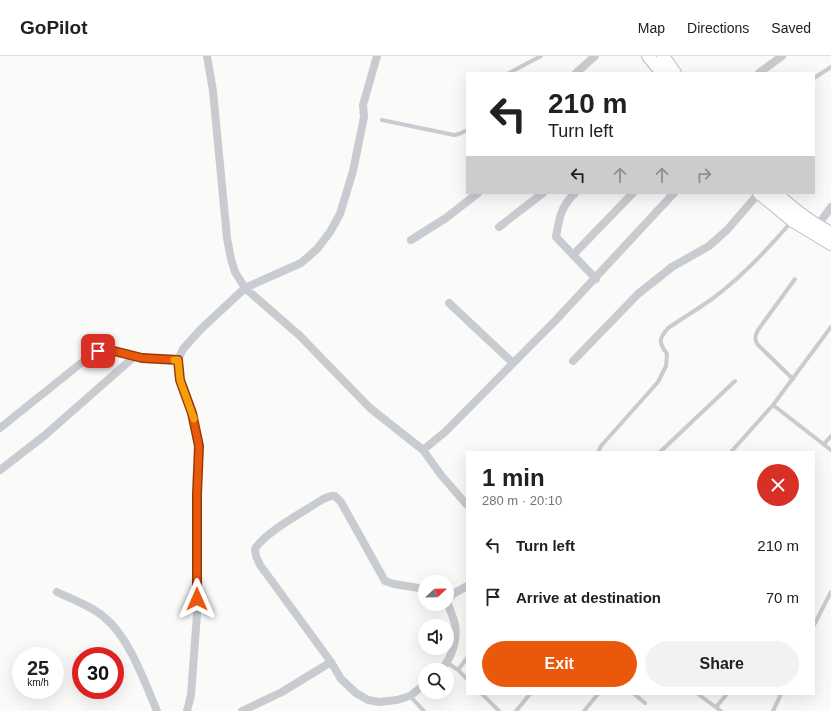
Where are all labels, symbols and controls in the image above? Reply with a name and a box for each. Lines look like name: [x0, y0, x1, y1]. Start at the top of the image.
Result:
text: GoPilot: [20, 17, 88, 38]
text: Map: [638, 20, 665, 36]
text: Directions: [687, 20, 749, 36]
text: Saved: [771, 20, 811, 36]
icon: left: [482, 88, 534, 140]
text: 210 m: [548, 88, 627, 119]
text: Turn left: [548, 121, 613, 141]
icon: left: [567, 164, 589, 186]
icon: ahead: [609, 164, 631, 186]
icon: ahead: [651, 164, 673, 186]
icon: right: [693, 164, 715, 186]
pin: [81, 334, 115, 368]
icon: arrive: [87, 340, 109, 362]
text: 1 min: [482, 464, 545, 491]
button: close: [757, 464, 799, 506]
text: 280 m · 20:10: [482, 493, 562, 508]
icon: left: [482, 534, 504, 556]
text: Turn left: [516, 537, 575, 554]
text: 210 m: [757, 537, 799, 554]
north arrow: [418, 575, 454, 611]
map controls: [418, 575, 454, 699]
position arrow: [176, 578, 218, 620]
icon: arrive: [482, 586, 504, 608]
text: Arrive at destination: [516, 589, 661, 606]
text: 70 m: [766, 589, 799, 606]
button: sound: [418, 619, 454, 655]
button: Exit: [482, 641, 637, 687]
button: Share: [645, 641, 799, 687]
speed limit sign: 30: [72, 647, 124, 699]
text: 25: [27, 657, 49, 679]
button: search: [418, 663, 454, 699]
text: km/h: [27, 677, 49, 688]

